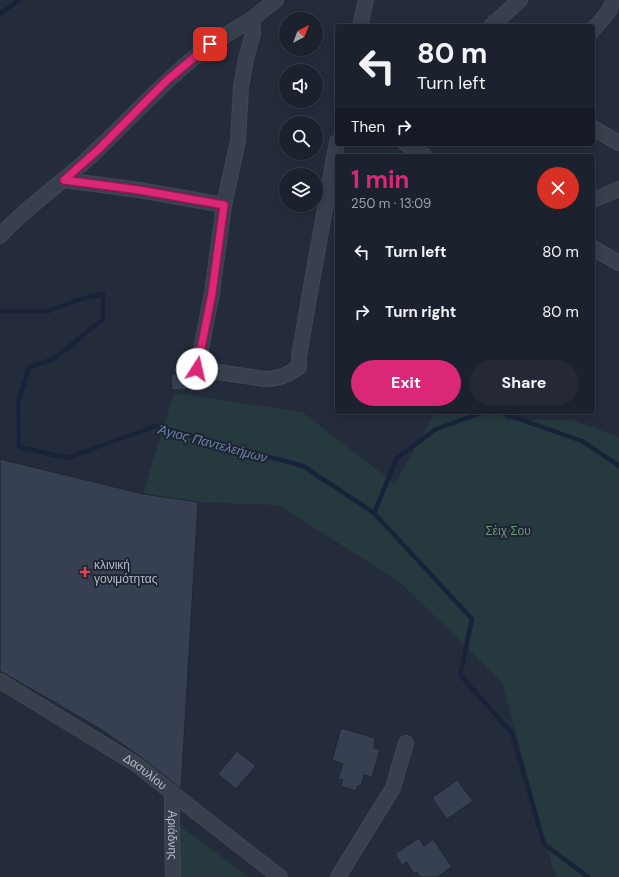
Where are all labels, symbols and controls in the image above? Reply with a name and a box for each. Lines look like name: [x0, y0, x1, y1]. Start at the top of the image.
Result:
north arrow: [279, 12, 323, 56]
map controls: [279, 12, 323, 212]
pin: [193, 27, 227, 61]
icon: arrive: [199, 33, 221, 55]
text: 80 m: [417, 35, 487, 72]
icon: left: [351, 40, 403, 92]
button: sound: [279, 64, 323, 108]
text: Turn left: [417, 71, 486, 95]
button: search: [279, 116, 323, 160]
icon: right: [393, 116, 415, 138]
text: Then: [351, 117, 385, 137]
text: 1 min: [351, 164, 409, 195]
button: close: [537, 167, 579, 209]
button: layers: [279, 168, 323, 212]
text: 250 m · 13:09: [351, 195, 431, 212]
icon: left: [351, 241, 373, 263]
text: Turn left: [385, 242, 446, 262]
text: 80 m: [542, 242, 579, 262]
icon: right: [351, 301, 373, 323]
text: Turn right: [385, 302, 456, 322]
text: 80 m: [542, 302, 579, 322]
position arrow: [176, 348, 218, 390]
button: Exit: [351, 360, 461, 406]
button: Share: [469, 360, 579, 406]
water label: Άγιος Παντελεήμων: [156, 421, 270, 466]
park label: Σέιχ Σου: [485, 523, 531, 539]
place label: κλινική γονιμότητας: [94, 557, 158, 587]
marker: κλινική γονιμότητας: [79, 566, 91, 578]
street label: Δασυλίου: [120, 750, 170, 793]
street label: Αριάδνης: [164, 810, 181, 860]

